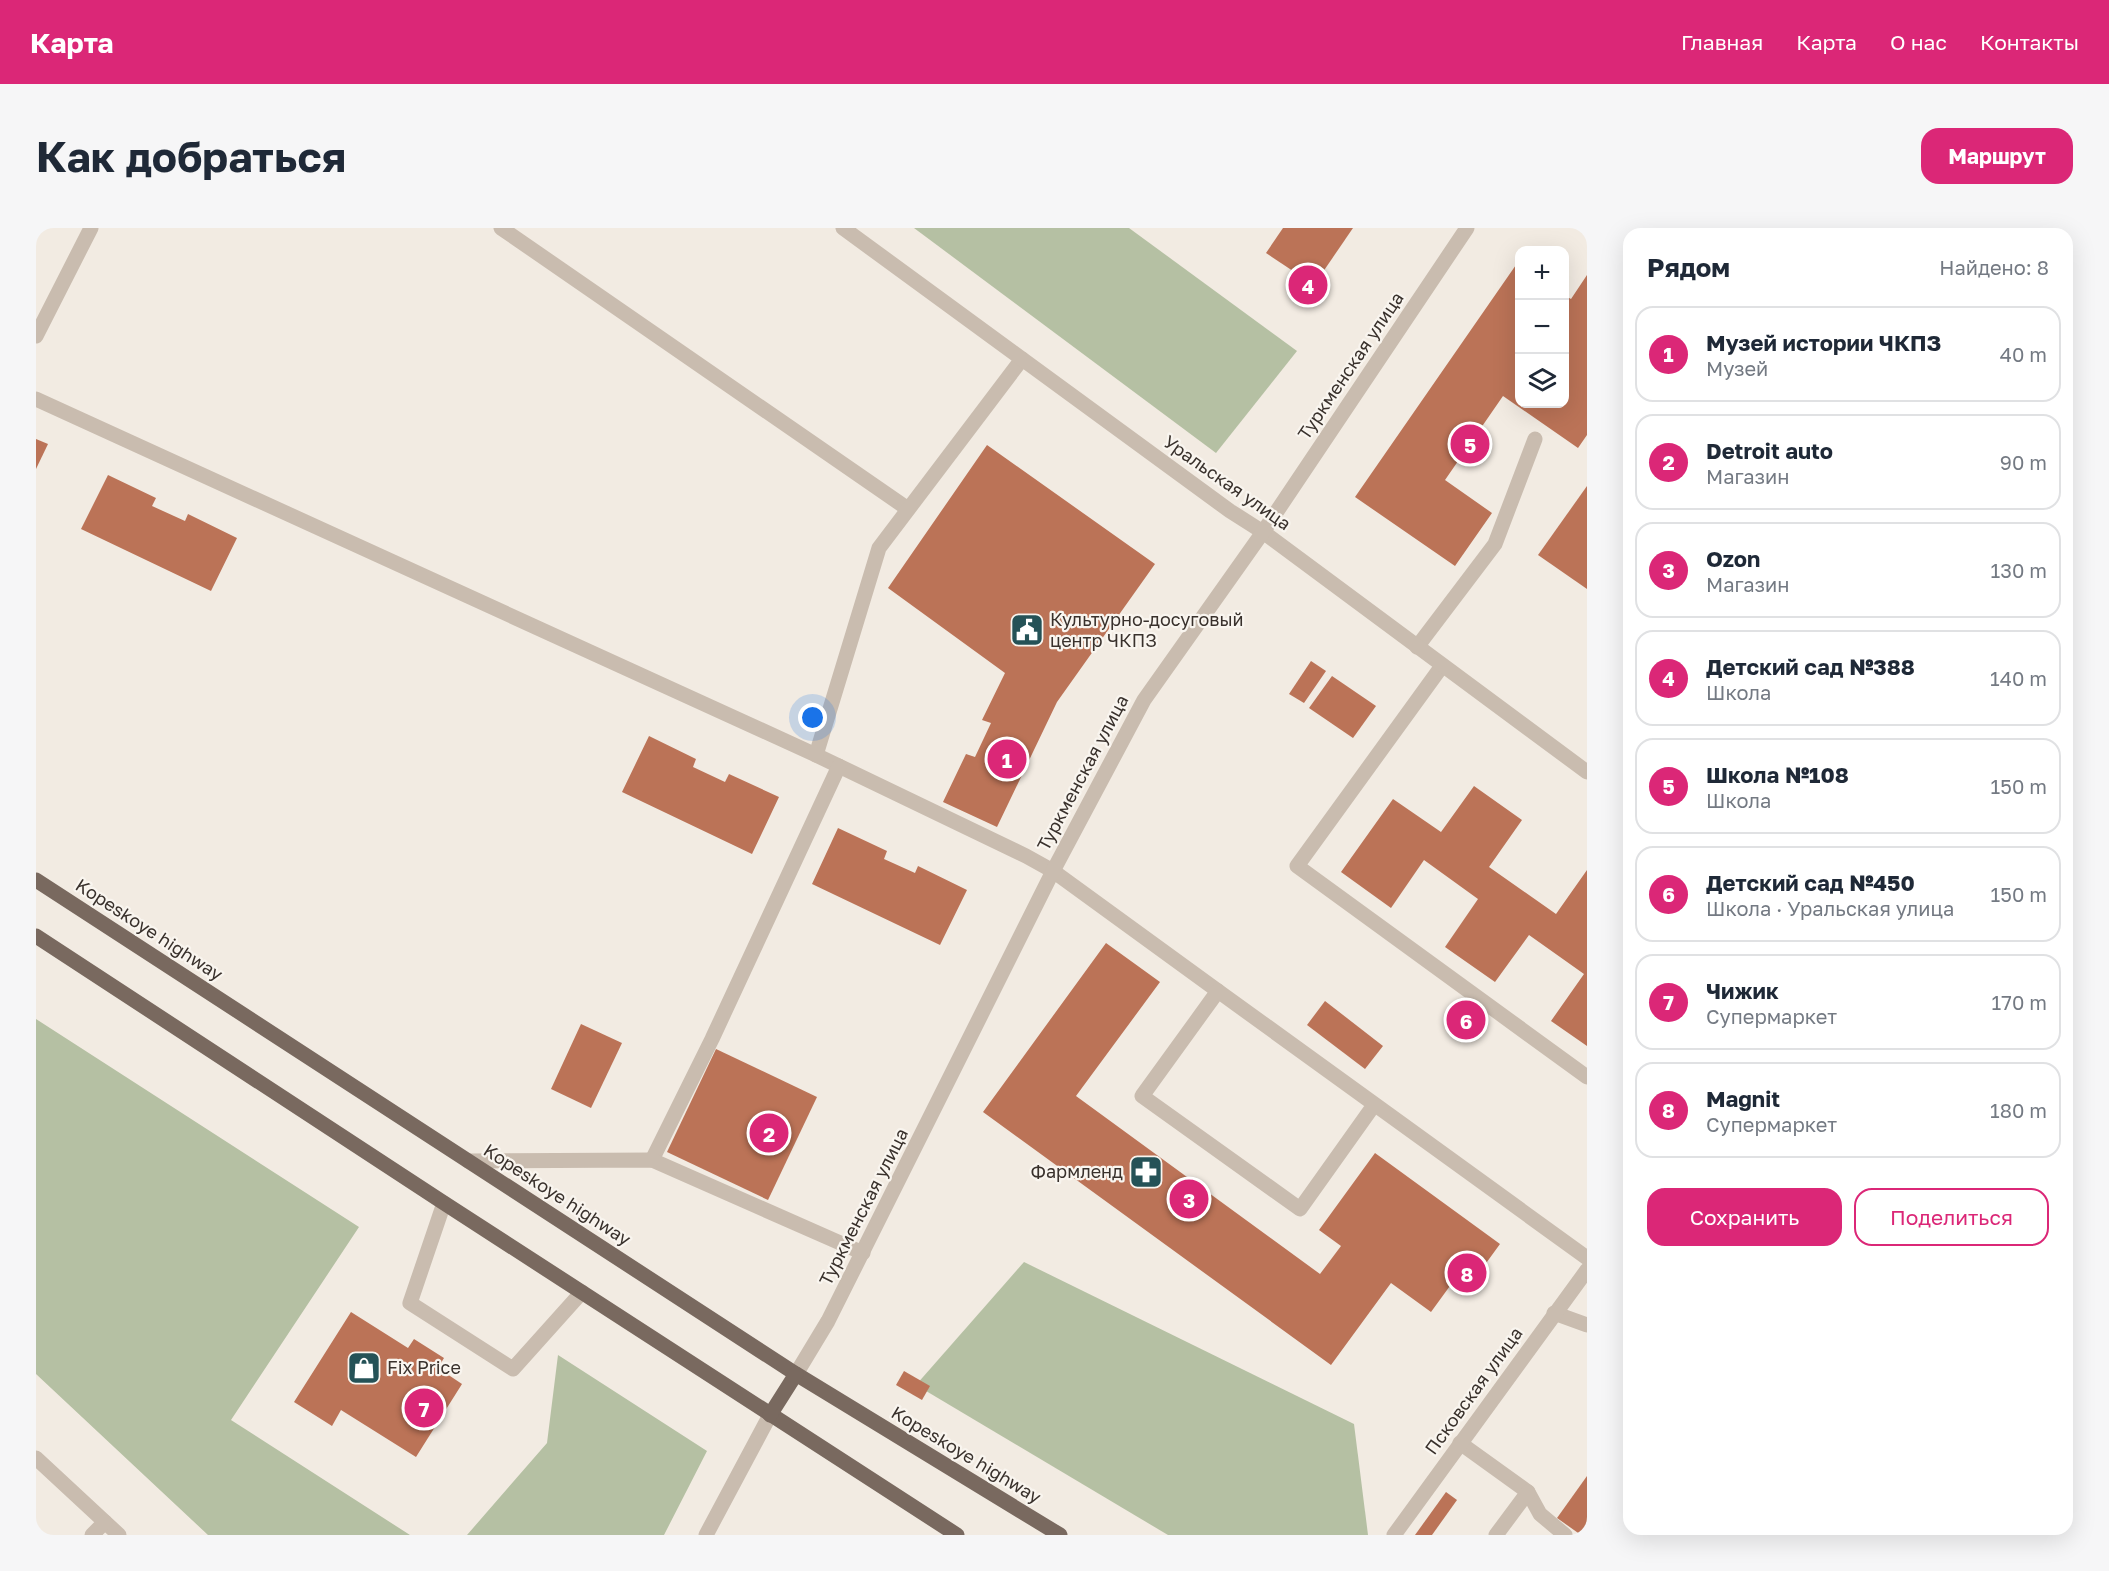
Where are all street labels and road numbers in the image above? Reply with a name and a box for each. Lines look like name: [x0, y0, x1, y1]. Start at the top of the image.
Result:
street label: Туркменская улица: [1293, 287, 1408, 443]
street label: Уральская улица: [1160, 430, 1295, 534]
street label: Туркменская улица: [1032, 691, 1132, 854]
street label: Kopeskoye highway: [72, 873, 227, 985]
street label: Туркменская улица: [814, 1124, 912, 1289]
street label: Kopeskoye highway: [480, 1138, 635, 1250]
street label: Псковская улица: [1420, 1322, 1527, 1458]
street label: Kopeskoye highway: [888, 1401, 1045, 1508]

